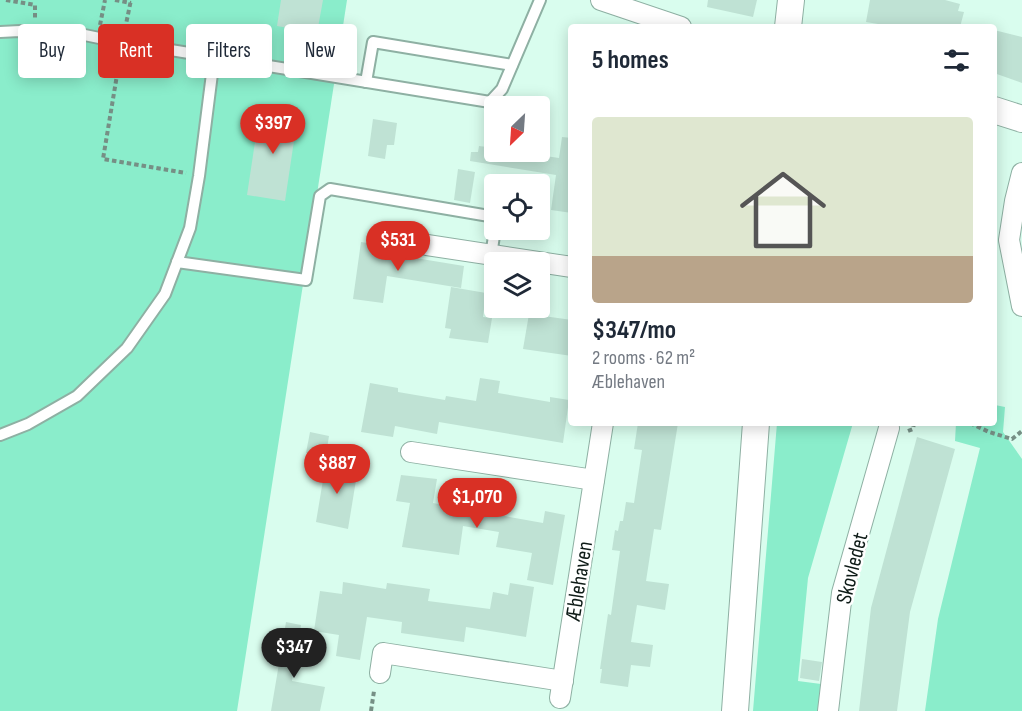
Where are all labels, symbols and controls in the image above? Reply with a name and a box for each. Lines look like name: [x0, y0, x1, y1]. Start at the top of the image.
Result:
chip: Buy: [18, 24, 86, 78]
chip: Rent: [98, 24, 174, 78]
chip: Filters: [186, 24, 272, 78]
chip: New: [284, 24, 357, 78]
icon: filters: [940, 44, 973, 77]
text: 5 homes: [592, 45, 669, 76]
north arrow: [484, 96, 550, 162]
map controls: [484, 96, 550, 318]
pin: $397: [237, 104, 309, 155]
text: $397: [254, 111, 292, 135]
icon: home: [729, 156, 837, 264]
button: locate: [484, 174, 550, 240]
pin: $531: [362, 221, 434, 272]
text: $531: [380, 228, 416, 252]
button: layers: [484, 252, 550, 318]
text: $347/mo: [592, 315, 676, 346]
text: 2 rooms · 62 m²: [592, 346, 695, 370]
text: Æblehaven: [592, 370, 665, 394]
pin: $887: [301, 444, 373, 495]
text: $887: [318, 451, 356, 475]
pin: $1,070: [428, 478, 526, 529]
text: $1,070: [452, 485, 502, 509]
street label: Skovledet: [831, 530, 874, 607]
street label: Æblehaven: [560, 539, 599, 624]
pin: $347: [258, 628, 330, 679]
text: $347: [276, 635, 313, 659]

